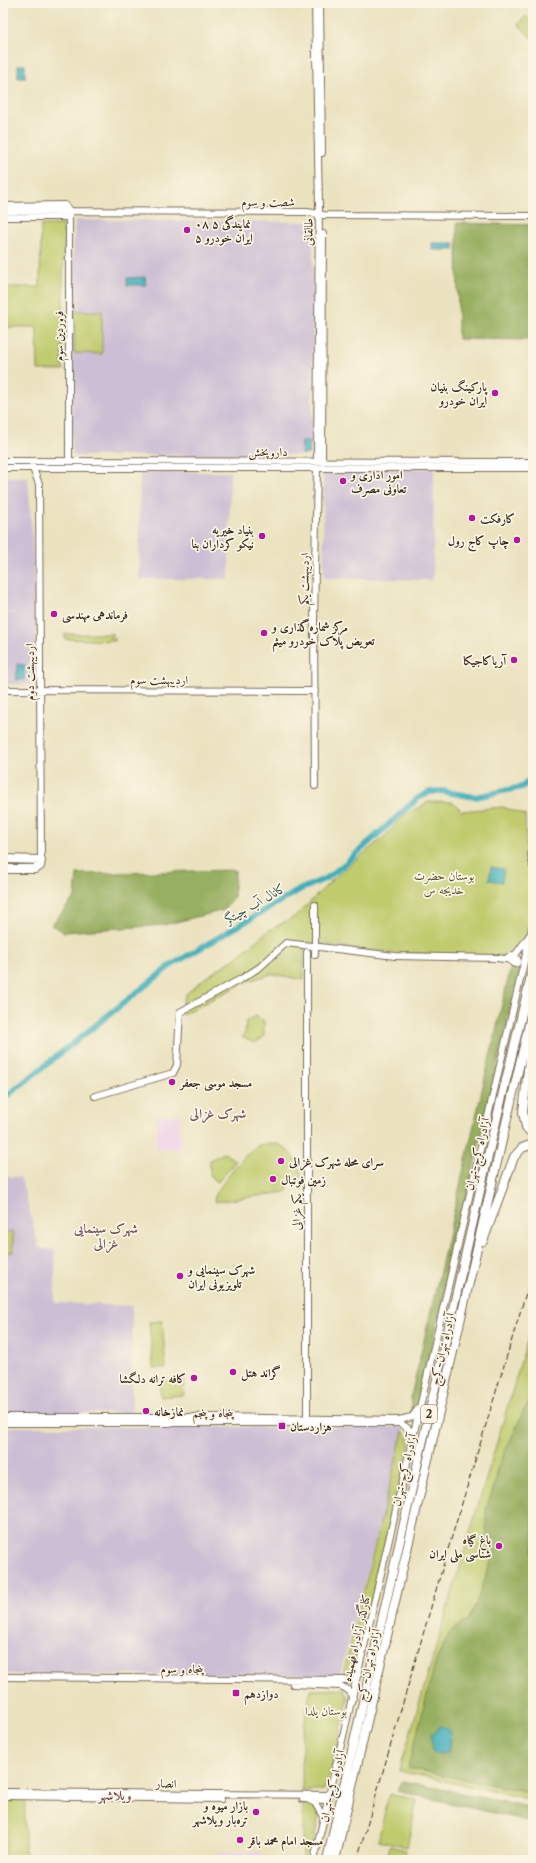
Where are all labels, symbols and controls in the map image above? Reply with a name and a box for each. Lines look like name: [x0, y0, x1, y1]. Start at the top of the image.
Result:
street label: شصت و سوم: [241, 194, 295, 213]
place label: نمایندگی ۵ ٠٨ ۵ ایران خودرو: [195, 214, 253, 246]
street label: طالقانی: [300, 218, 316, 246]
marker: نمایندگی ۵ ٠٨ ۵ ایران خودرو: [182, 225, 192, 235]
street label: فروردین سوم: [51, 311, 70, 361]
place label: پارکینگ بنیان ایران خودرو: [430, 379, 488, 409]
marker: پارکینگ بنیان ایران خودرو: [490, 388, 500, 398]
street label: داروپخش: [248, 444, 288, 461]
place label: امور اداری و تعاونی مصرف: [349, 467, 407, 498]
marker: امور اداری و تعاونی مصرف: [338, 476, 348, 486]
place label: کارفکت: [480, 511, 515, 526]
marker: کارفکت: [467, 513, 477, 523]
place label: بنیاد خیریه نیکو کرداران بنا: [191, 522, 254, 552]
marker: بنیاد خیریه نیکو کرداران بنا: [257, 531, 267, 541]
place label: چاپ کاج رول: [448, 533, 509, 552]
marker: چاپ کاج رول: [512, 535, 522, 545]
street label: اردیبهشت یکم: [296, 552, 316, 605]
place label: فرماندهی مهندسی: [62, 607, 128, 624]
marker: فرماندهی مهندسی: [49, 609, 59, 619]
place label: مرکز شماره‌گذاری و تعویض پلاک خودرو میثم: [270, 618, 375, 653]
marker: مرکز شماره‌گذاری و تعویض پلاک خودرو میثم: [259, 628, 269, 638]
street label: اردیبهشت دوم: [22, 643, 41, 701]
place label: آریاکاجیکا: [463, 653, 507, 669]
marker: آریاکاجیکا: [509, 655, 519, 665]
street label: اردیبهشت سوم: [130, 672, 188, 691]
park label: بوستان حضرت خدیجه س: [414, 868, 474, 898]
water label: کانال آب چیتگر: [220, 879, 289, 929]
place label: مسجد موسی جعفر: [178, 1075, 252, 1092]
marker: مسجد موسی جعفر: [167, 1077, 177, 1087]
district label: شهرک غزالی: [189, 1105, 247, 1124]
street label: آزادراه کرج-تهران: [461, 1115, 497, 1193]
place label: سرای محله شهرک غزالی: [288, 1154, 384, 1171]
marker: سرای محله شهرک غزالی: [276, 1156, 286, 1166]
place label: زمین فوتبال: [281, 1172, 326, 1188]
marker: زمین فوتبال: [268, 1174, 278, 1184]
street label: یکم غزالی: [289, 1193, 308, 1230]
district label: شهرک سینمایی غزالی: [73, 1220, 139, 1254]
place label: شهرک سینمایی و تلویزیونی ایران: [186, 1262, 255, 1292]
marker: شهرک سینمایی و تلویزیونی ایران: [175, 1271, 185, 1281]
street label: آزادراه تهران-کرج: [426, 1310, 462, 1388]
place label: گراند هتل: [241, 1365, 281, 1381]
marker: گراند هتل: [228, 1367, 238, 1377]
place label: کافه ترانه دلگشا: [119, 1371, 186, 1386]
marker: کافه ترانه دلگشا: [189, 1373, 199, 1383]
place label: نمازخانه: [154, 1404, 184, 1419]
street label: پنجاه و پنجم: [193, 1405, 235, 1424]
road number: 2: [421, 1405, 437, 1423]
marker: نمازخانه: [141, 1406, 151, 1416]
place label: هزاردستان: [290, 1419, 332, 1435]
marker: هزاردستان: [277, 1421, 287, 1431]
street label: آزادراه کرج-تهران: [388, 1431, 424, 1509]
place label: باغ گیاه‌ شناسی ملی ایران: [429, 1532, 491, 1564]
marker: باغ گیاه‌ شناسی ملی ایران: [494, 1541, 504, 1551]
street label: کنارگذر آزادراه فهمیده: [338, 1593, 373, 1683]
street label: آزادراه تهران-کرج: [353, 1626, 387, 1704]
street label: پنجاه و سوم: [161, 1661, 205, 1680]
place label: دوازدهم: [244, 1686, 279, 1705]
marker: دوازدهم: [231, 1688, 241, 1698]
park label: بوستان یلدا: [305, 1703, 347, 1719]
street label: آزادراه کرج-تهران: [316, 1747, 352, 1825]
street label: انصار: [154, 1775, 177, 1791]
district label: ویلاشهر: [96, 1787, 132, 1804]
place label: بازار میوه و تره‌بار ویلاشهر: [191, 1798, 248, 1828]
marker: بازار میوه و تره‌بار ویلاشهر: [251, 1807, 261, 1817]
place label: مسجد امام محمد باقر: [246, 1833, 323, 1852]
marker: مسجد امام محمد باقر: [235, 1835, 245, 1845]

